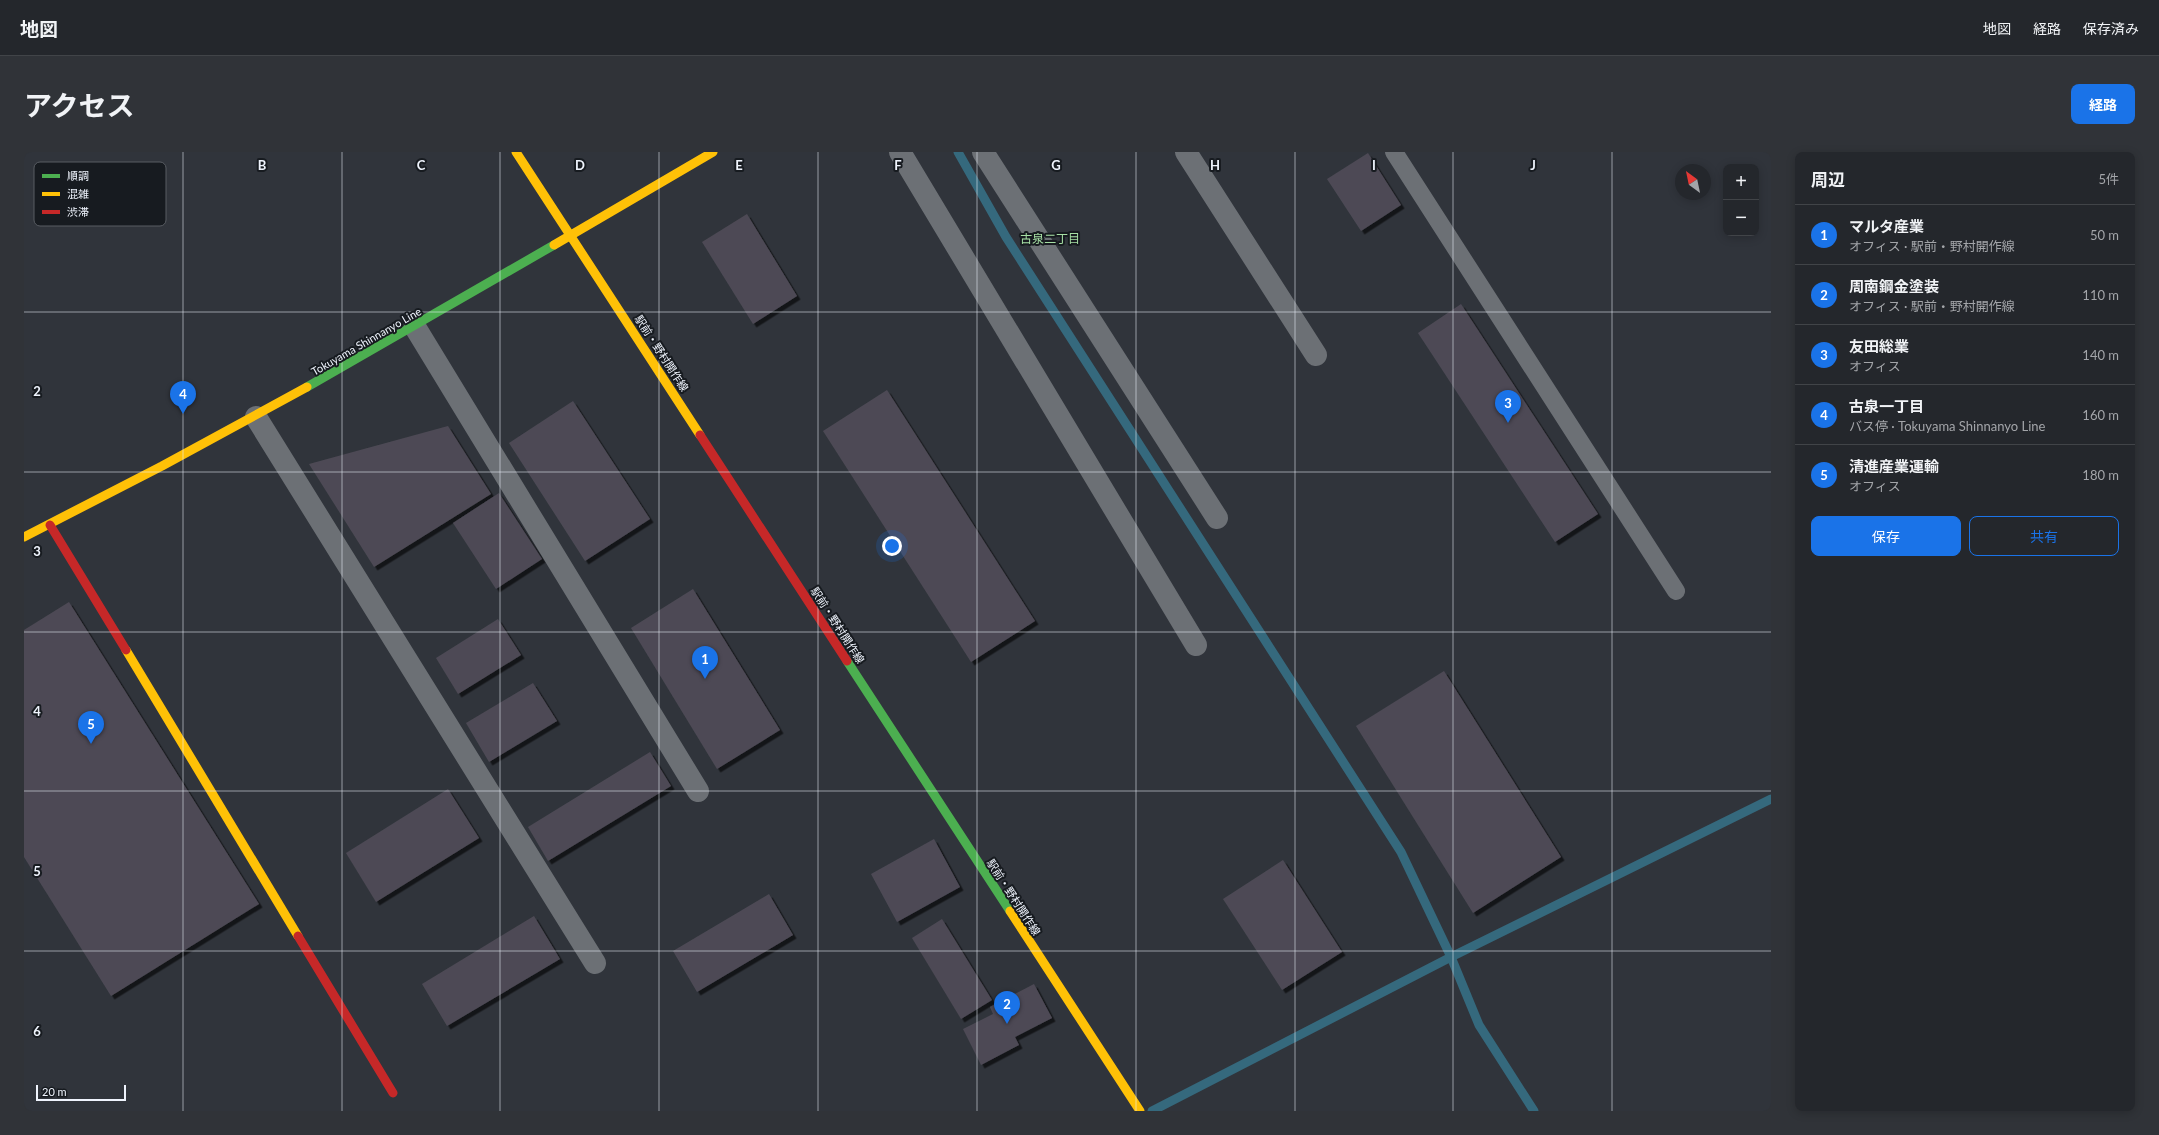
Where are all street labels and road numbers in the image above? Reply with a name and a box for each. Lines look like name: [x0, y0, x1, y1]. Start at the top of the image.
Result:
street label: Tokuyama Shinnanyo Line: [309, 304, 423, 378]
street label: 駅前・野村開作線: [633, 313, 691, 393]
street label: 駅前・野村開作線: [809, 585, 867, 665]
street label: 駅前・野村開作線: [985, 857, 1043, 937]

